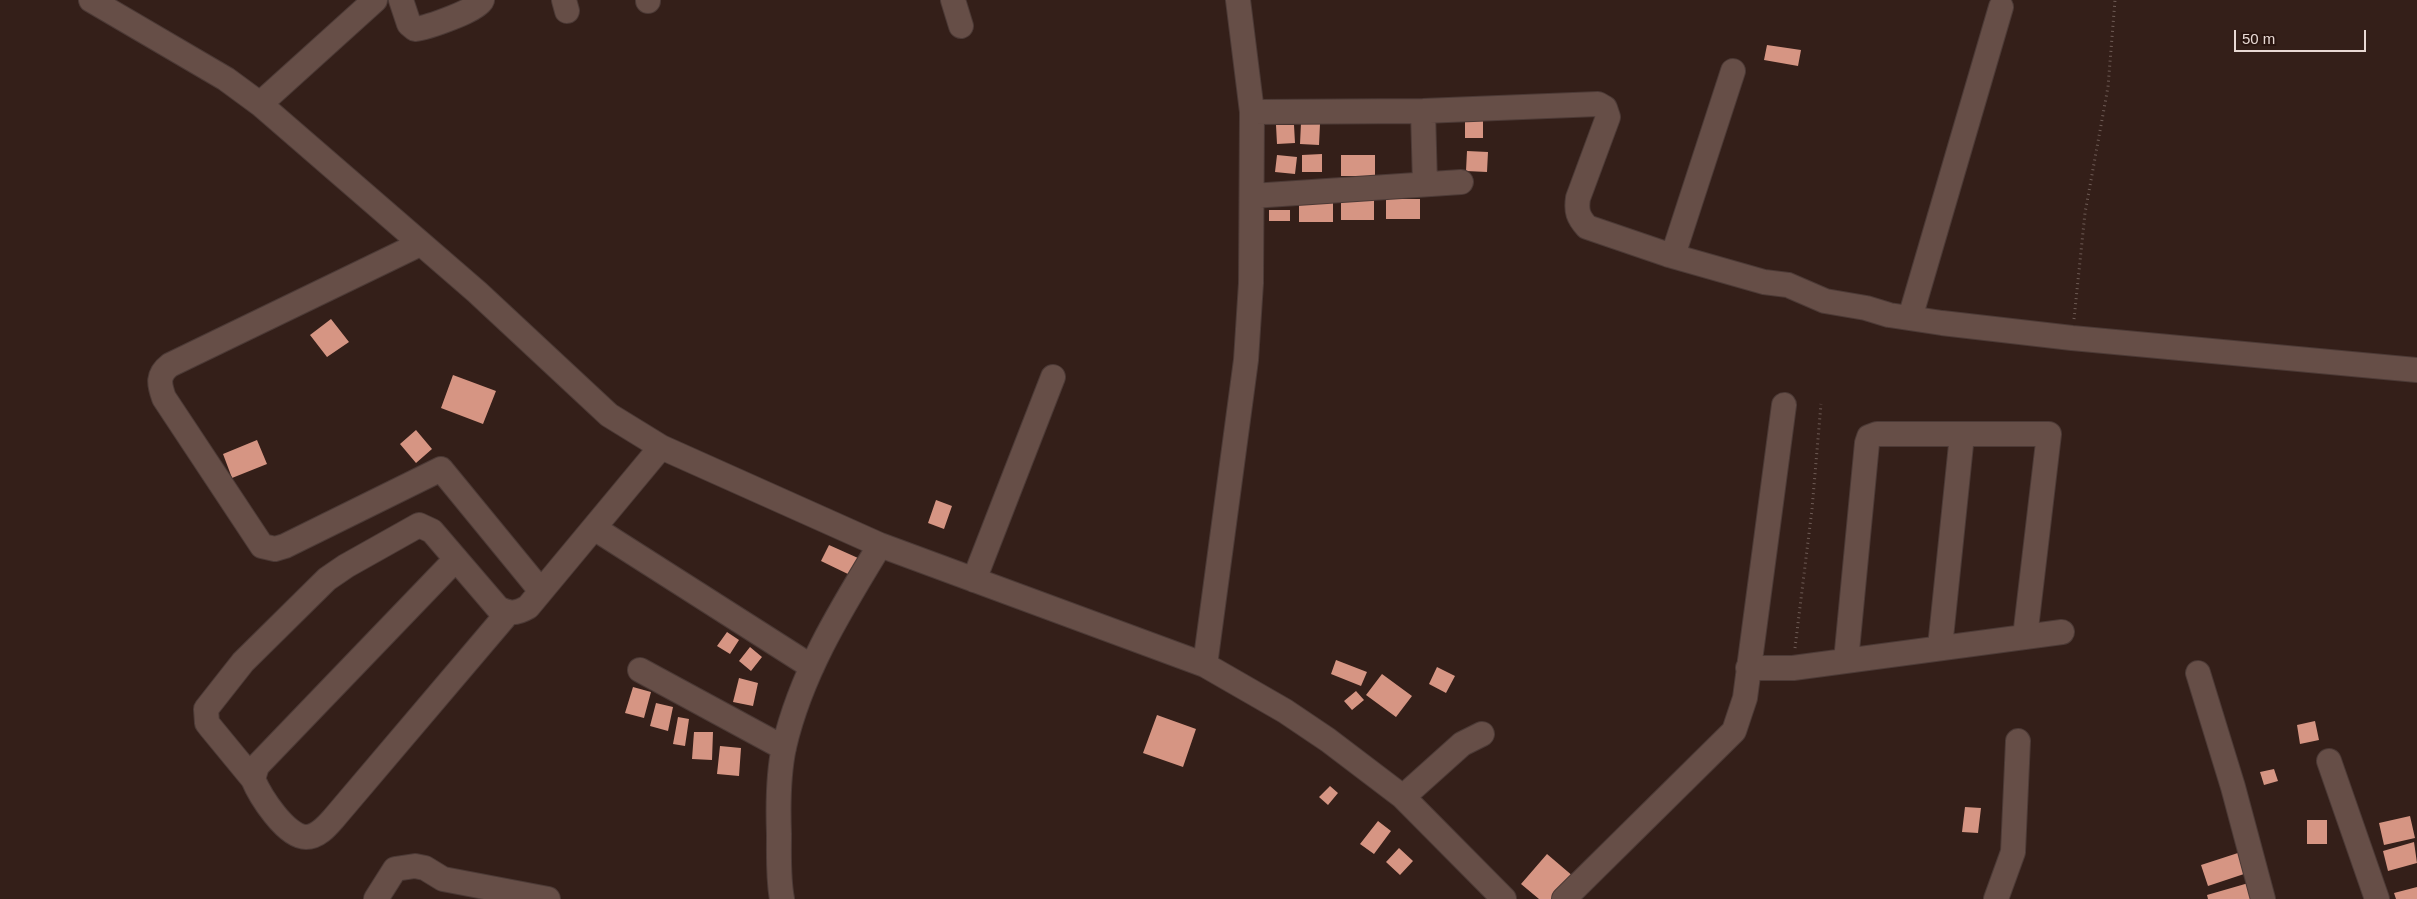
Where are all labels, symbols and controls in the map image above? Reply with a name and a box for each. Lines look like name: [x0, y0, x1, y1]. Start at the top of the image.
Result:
scale bar: [2237, 20, 2370, 52]
text: 50 m: [2242, 30, 2275, 47]

